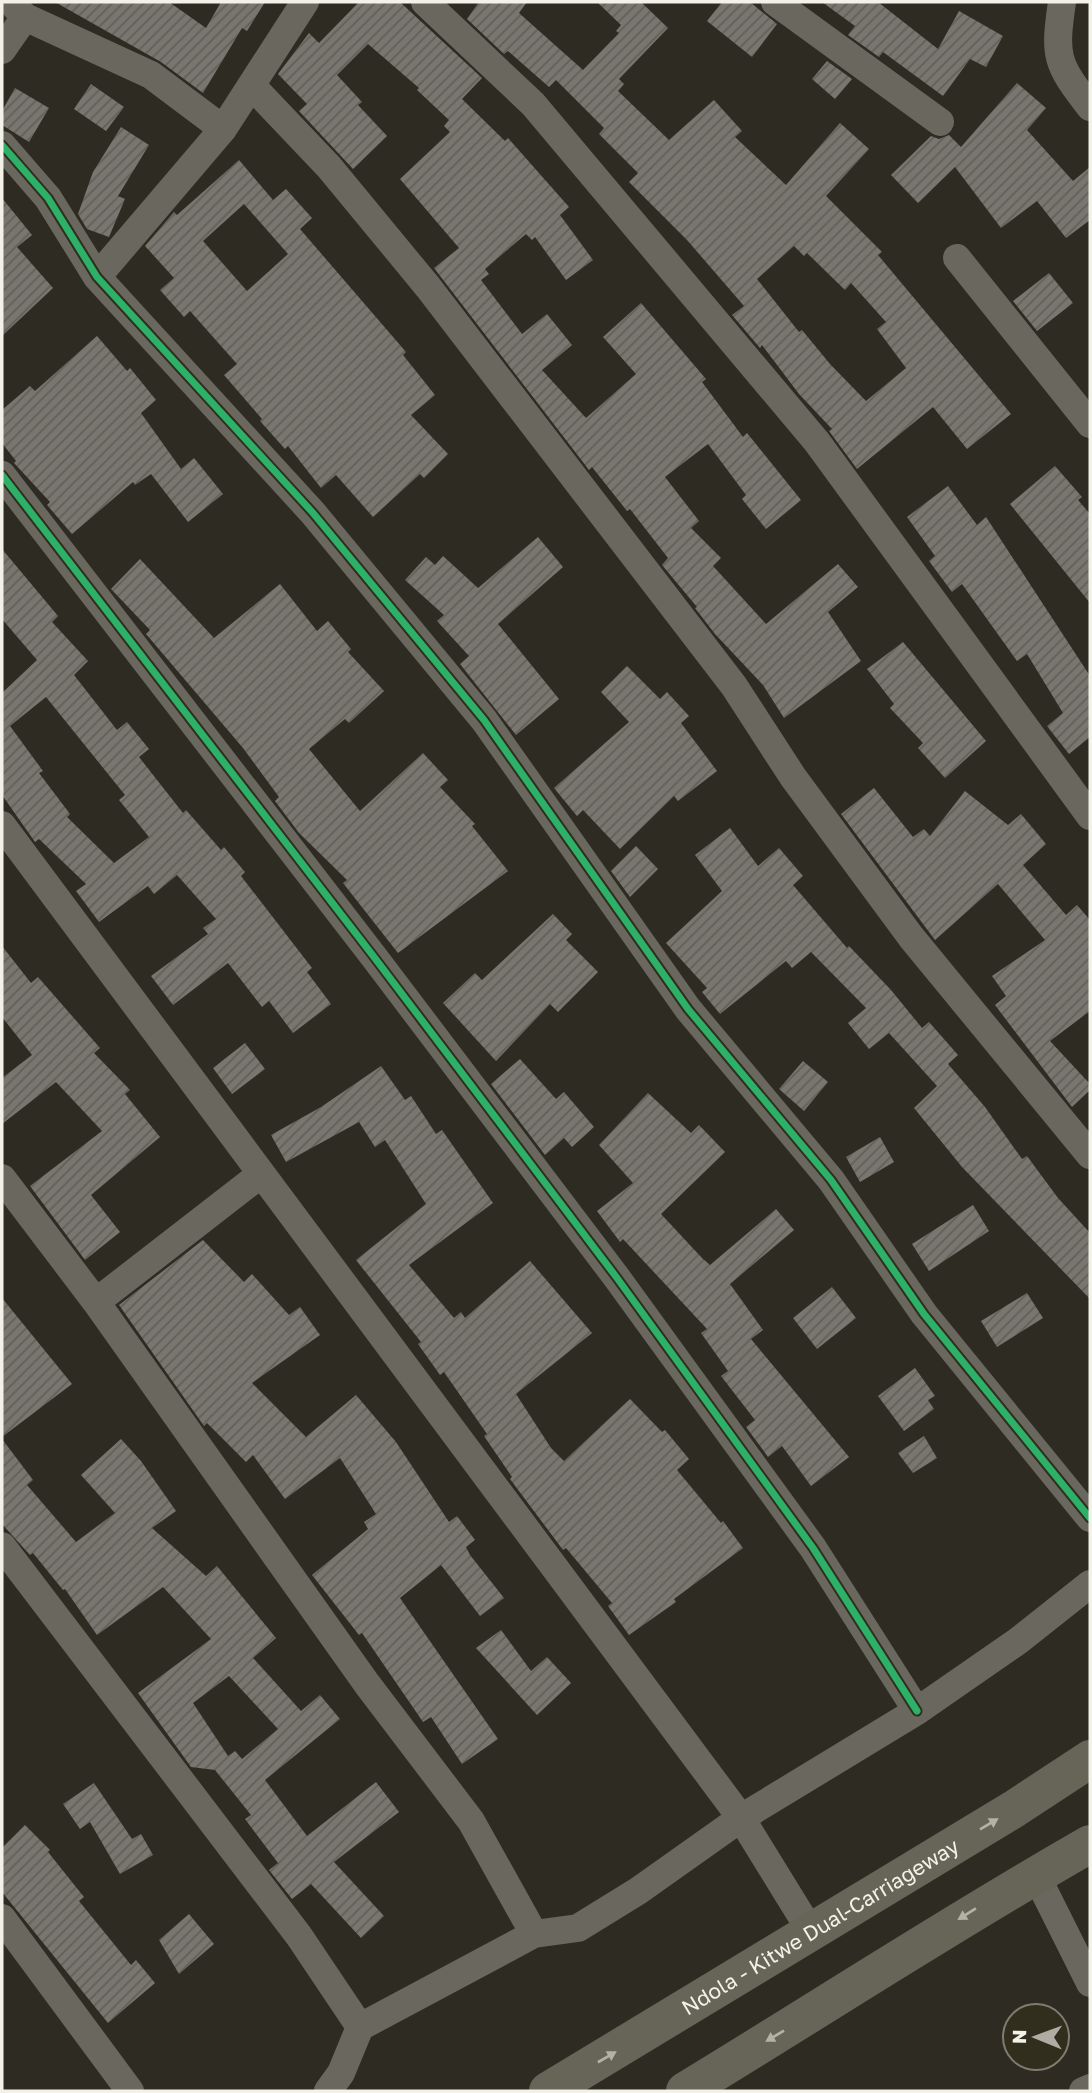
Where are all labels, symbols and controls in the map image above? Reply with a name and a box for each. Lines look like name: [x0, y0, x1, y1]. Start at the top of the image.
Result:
one-way arrow: [980, 1818, 999, 1830]
street label: Ndola - Kitwe Dual-Carriageway: [677, 1832, 964, 2020]
one-way arrow: [958, 1908, 977, 1921]
north arrow: [1001, 2002, 1071, 2072]
text: N: [1007, 2029, 1030, 2044]
one-way arrow: [766, 2030, 785, 2043]
one-way arrow: [597, 2051, 616, 2063]

